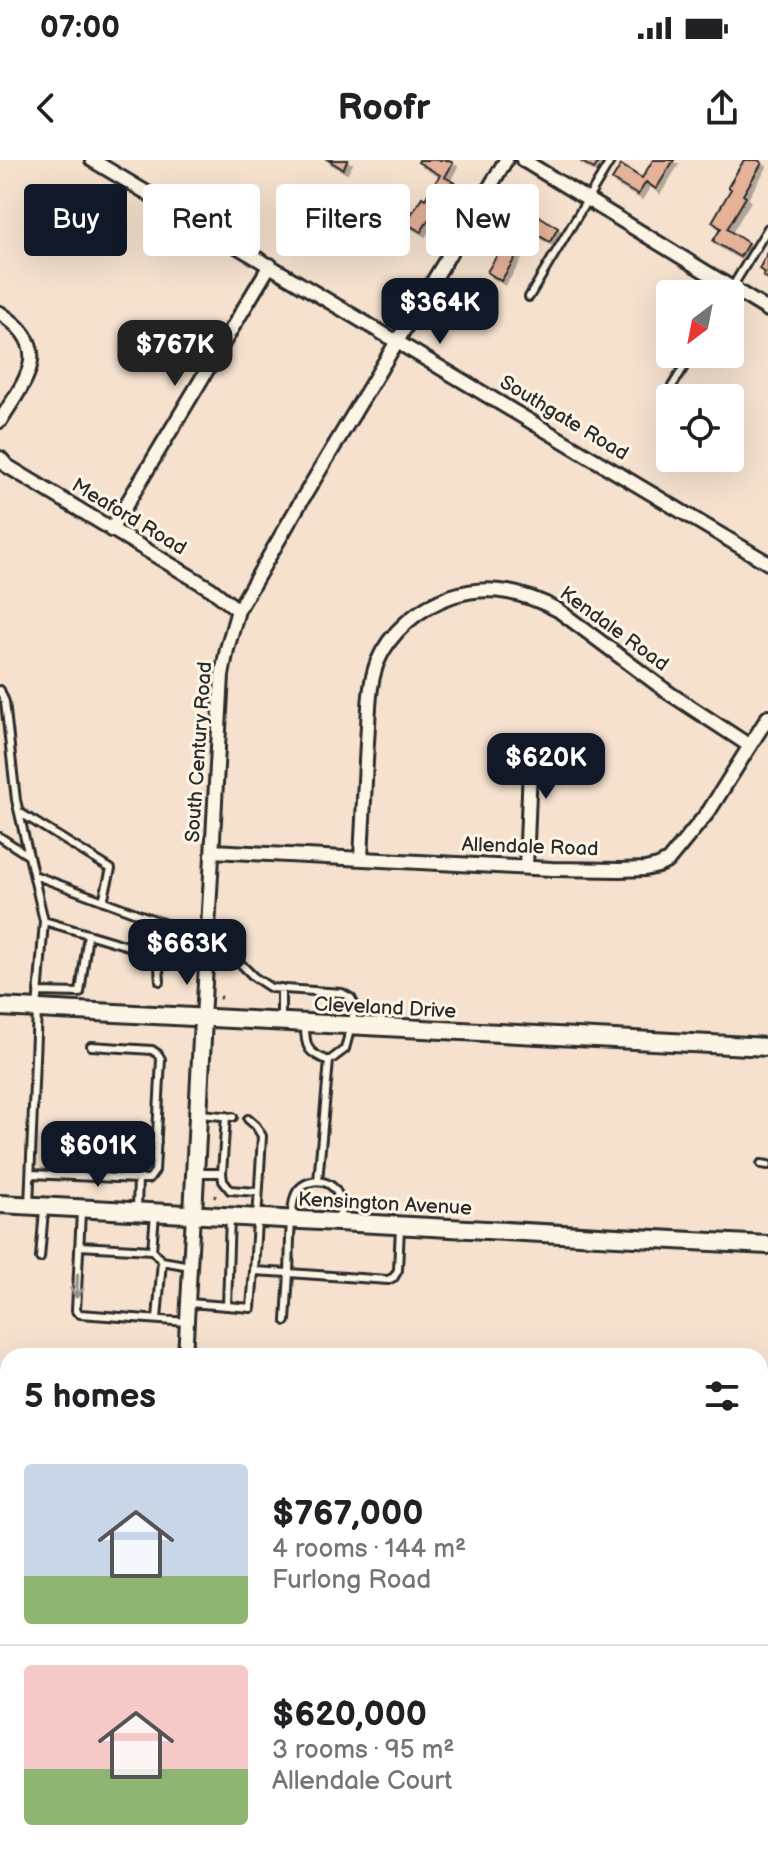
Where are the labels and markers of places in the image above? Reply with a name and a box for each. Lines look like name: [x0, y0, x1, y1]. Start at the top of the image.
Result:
pin: $364K: [384, 278, 496, 346]
pin: $767K: [119, 320, 231, 388]
pin: $620K: [490, 733, 602, 801]
pin: $663K: [131, 919, 243, 987]
pin: $601K: [42, 1121, 154, 1189]

